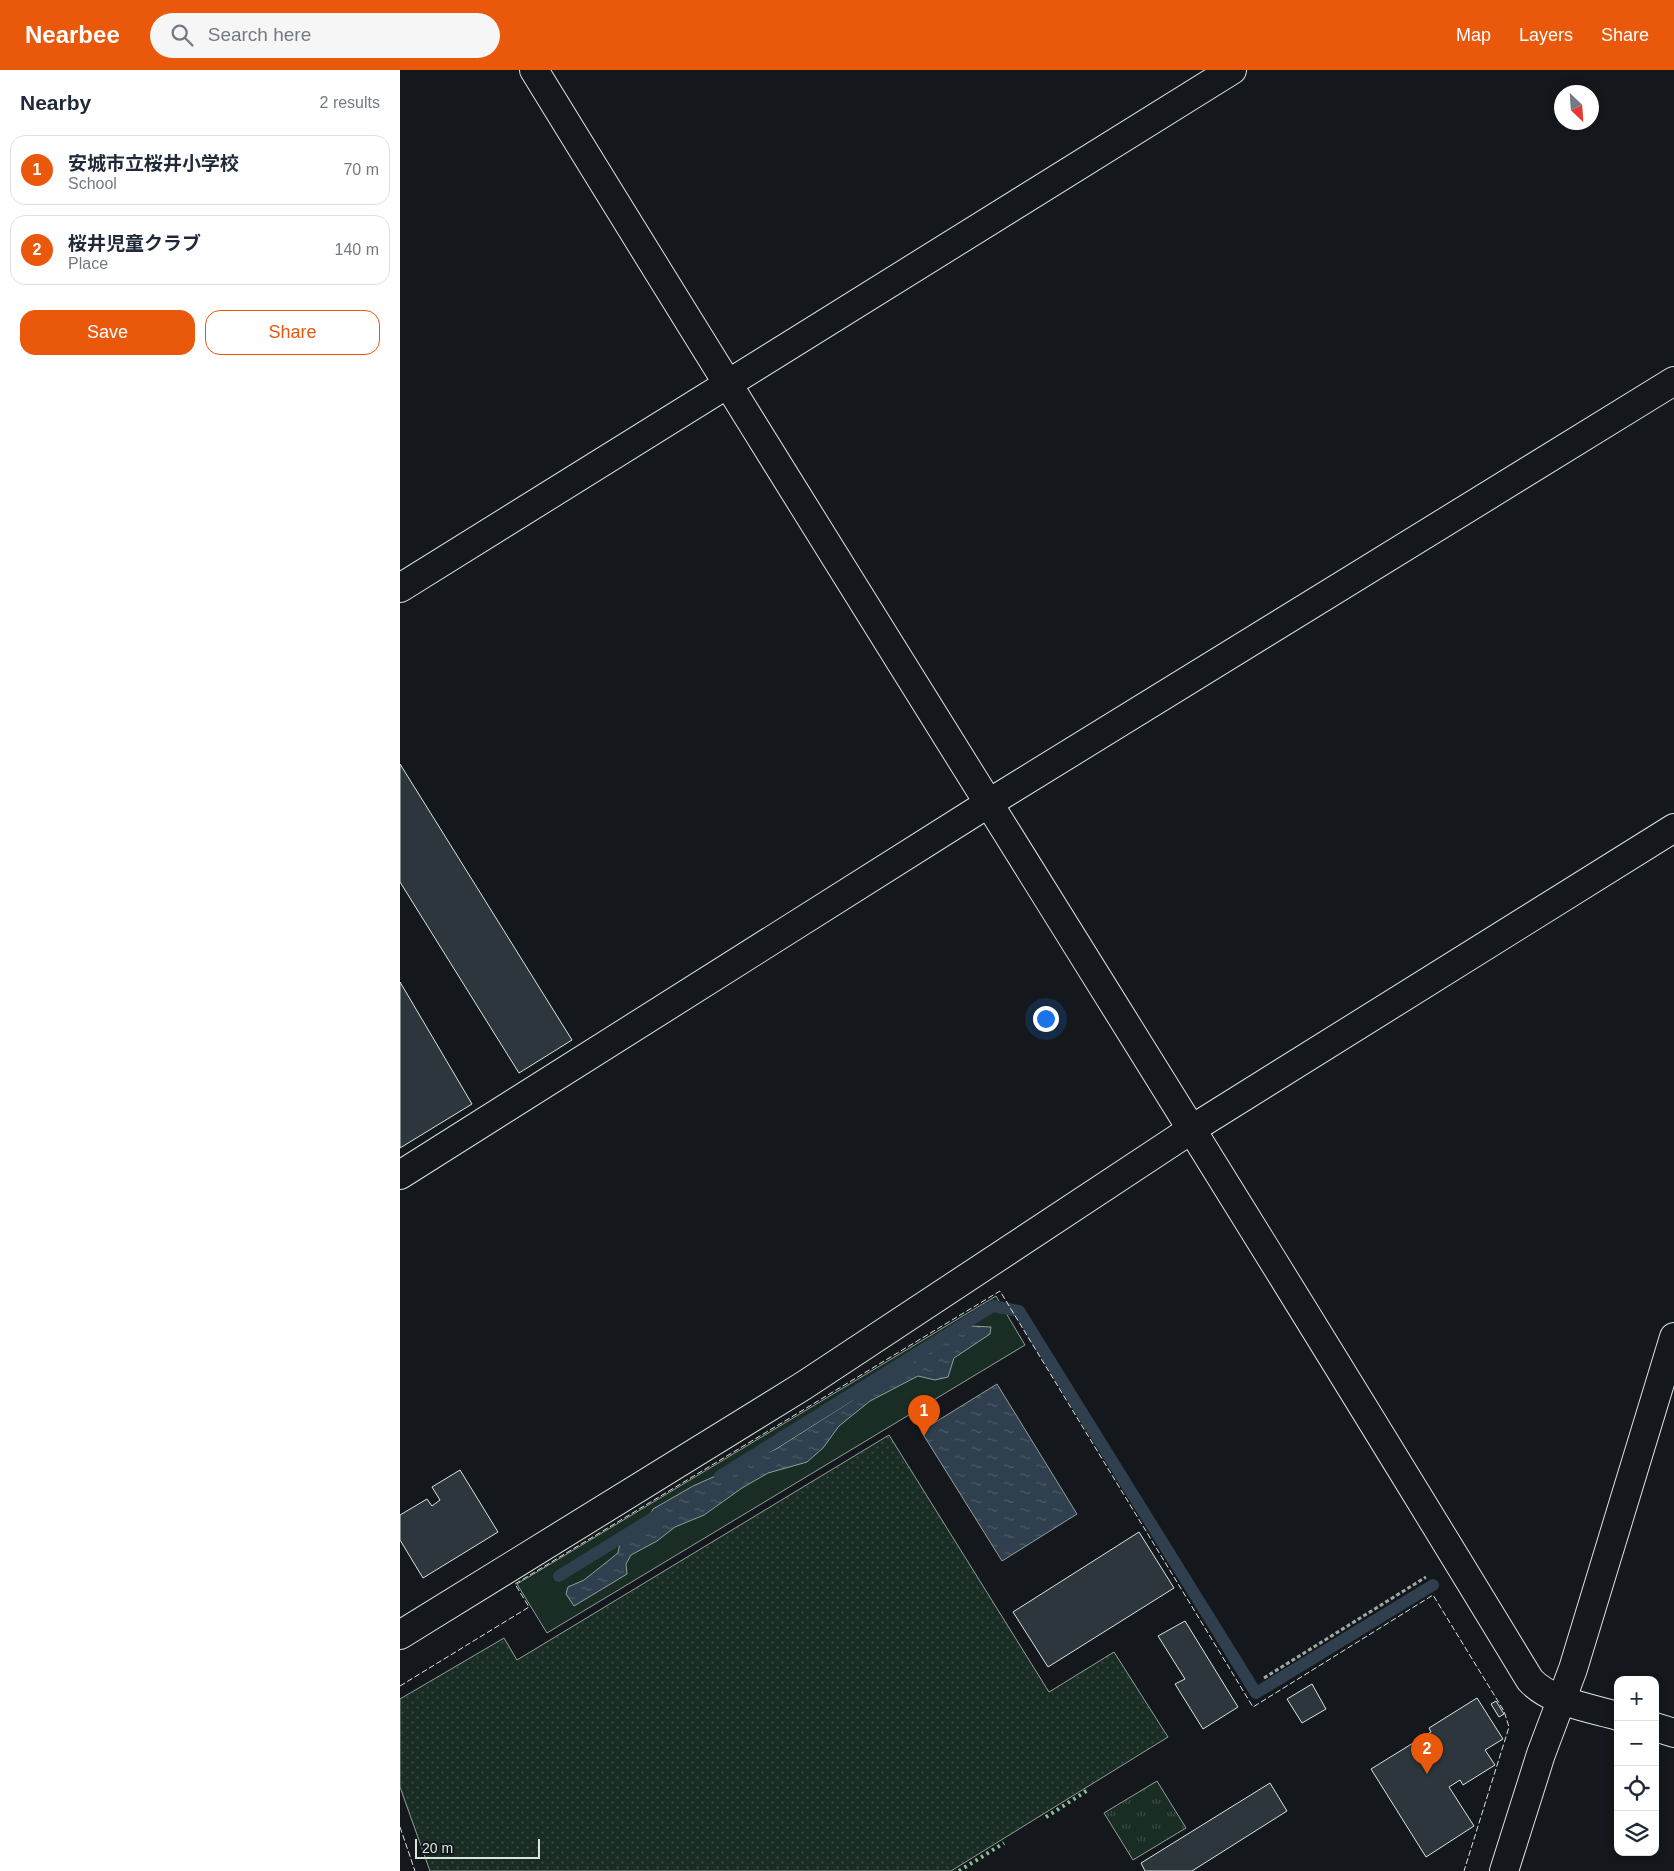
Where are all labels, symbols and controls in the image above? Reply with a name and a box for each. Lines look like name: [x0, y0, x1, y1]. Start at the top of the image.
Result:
search box: [150, 13, 500, 58]
text: Nearbee: [25, 21, 120, 48]
icon: search: [168, 21, 196, 49]
text: Search here: [208, 24, 311, 45]
text: Map: [1456, 25, 1491, 45]
text: Layers: [1519, 25, 1573, 45]
text: Share: [1601, 25, 1649, 45]
north arrow: [1554, 85, 1599, 130]
text: Nearby: [20, 91, 91, 114]
text: 2 results: [320, 94, 380, 111]
text: 安城市立桜井小学校: [68, 153, 239, 174]
text: 1: [33, 161, 41, 178]
text: 70 m: [343, 161, 379, 178]
text: School: [68, 175, 117, 192]
text: 桜井児童クラブ: [68, 233, 201, 254]
text: 2: [33, 241, 41, 258]
text: 140 m: [335, 241, 379, 258]
text: Place: [68, 255, 108, 272]
button: Save: [20, 310, 195, 355]
button: Share: [205, 310, 380, 355]
your location: [1033, 1006, 1059, 1032]
pin: 1: [908, 1395, 940, 1436]
map controls: [1614, 1676, 1659, 1856]
button: +: [1614, 1676, 1659, 1721]
button: −: [1614, 1721, 1659, 1766]
pin: 2: [1411, 1733, 1443, 1774]
button: locate: [1614, 1766, 1659, 1811]
button: layers: [1614, 1811, 1659, 1856]
scale bar: [415, 1836, 540, 1859]
text: 20 m: [422, 1840, 453, 1856]

